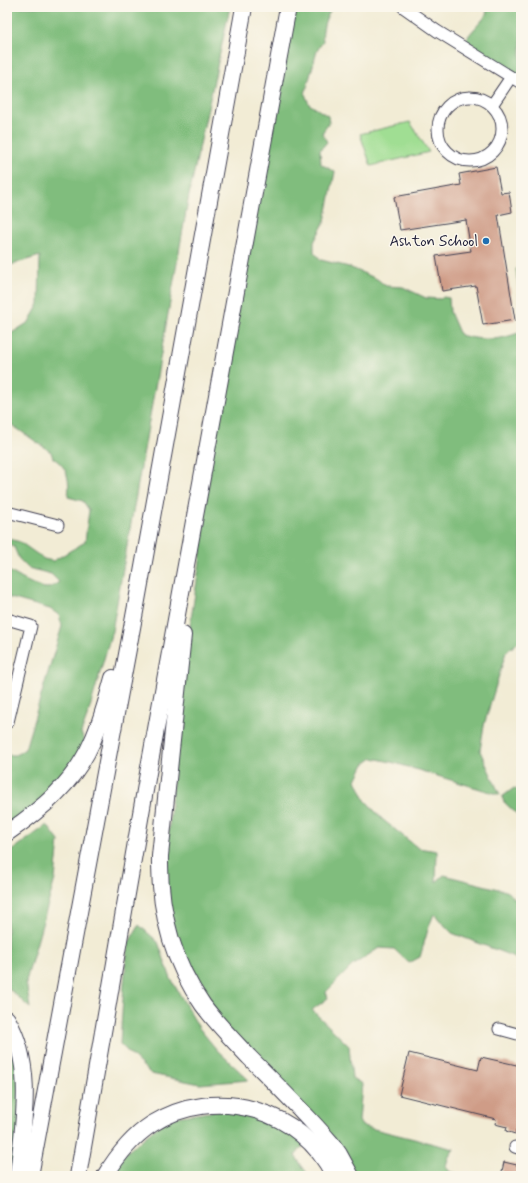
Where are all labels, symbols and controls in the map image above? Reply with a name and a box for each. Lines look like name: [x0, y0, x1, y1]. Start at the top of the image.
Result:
place label: Ashton School: [389, 232, 478, 252]
marker: Ashton School: [481, 236, 491, 246]

